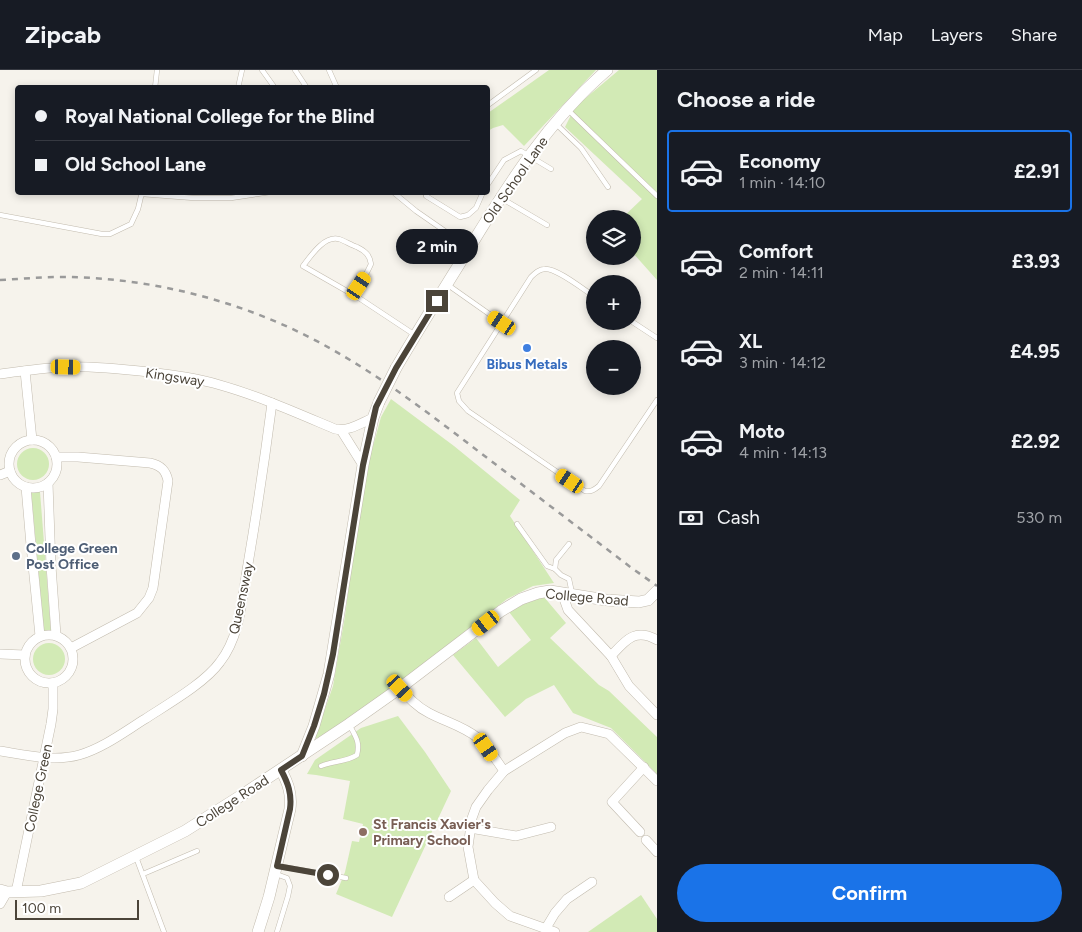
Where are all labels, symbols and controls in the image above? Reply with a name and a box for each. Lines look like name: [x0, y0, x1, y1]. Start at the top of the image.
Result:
text: Zipcab: [25, 20, 101, 49]
text: Map: [868, 24, 903, 46]
text: Layers: [931, 24, 983, 46]
text: Share: [1011, 24, 1057, 46]
text: Choose a ride: [677, 86, 815, 113]
text: Royal National College for the Blind: [65, 105, 374, 128]
street label: Old School Lane: [479, 133, 552, 227]
icon: car: [679, 149, 724, 194]
text: Economy: [739, 150, 821, 173]
text: Old School Lane: [65, 153, 206, 176]
text: £2.91: [1014, 160, 1060, 183]
text: 1 min · 14:10: [739, 173, 825, 192]
map controls: [586, 210, 641, 395]
button: layers: [586, 210, 641, 265]
callout: 2 min: [396, 228, 478, 264]
text: 2 min: [417, 237, 457, 256]
icon: car: [679, 239, 724, 284]
text: Comfort: [739, 240, 814, 263]
text: £3.93: [1012, 250, 1060, 273]
text: 2 min · 14:11: [739, 263, 824, 282]
car: [344, 269, 373, 303]
button: +: [586, 275, 641, 330]
route end: [426, 290, 448, 312]
car: [485, 308, 518, 338]
icon: car: [679, 329, 724, 374]
text: XL: [739, 330, 762, 353]
button: −: [586, 340, 641, 395]
text: £4.95: [1010, 340, 1060, 363]
marker: Bibus Metals: [521, 342, 533, 354]
text: 3 min · 14:12: [739, 353, 826, 372]
place label: Bibus Metals: [486, 356, 568, 373]
car: [50, 359, 81, 375]
street label: Kingsway: [144, 364, 206, 391]
icon: car: [679, 419, 724, 464]
text: Moto: [739, 420, 785, 443]
text: £2.92: [1011, 430, 1060, 453]
text: 4 min · 14:13: [739, 443, 827, 462]
car: [553, 466, 586, 496]
icon: cash: [677, 504, 705, 532]
text: Cash: [717, 506, 760, 529]
text: 530 m: [1016, 508, 1062, 527]
place label: College Green Post Office: [26, 540, 118, 573]
marker: College Green Post Office: [10, 550, 22, 562]
street label: Queensway: [226, 560, 258, 636]
street label: College Road: [545, 585, 629, 610]
car: [469, 608, 502, 638]
car: [384, 672, 415, 704]
car: [471, 730, 500, 764]
street label: College Green: [21, 742, 56, 834]
street label: College Road: [193, 772, 272, 831]
place label: St Francis Xavier's Primary School: [373, 816, 491, 849]
marker: St Francis Xavier's Primary School: [357, 826, 369, 838]
route start: [317, 864, 339, 886]
button: Confirm: [677, 864, 1062, 922]
scale bar: [15, 897, 139, 920]
text: 100 m: [22, 900, 61, 917]

